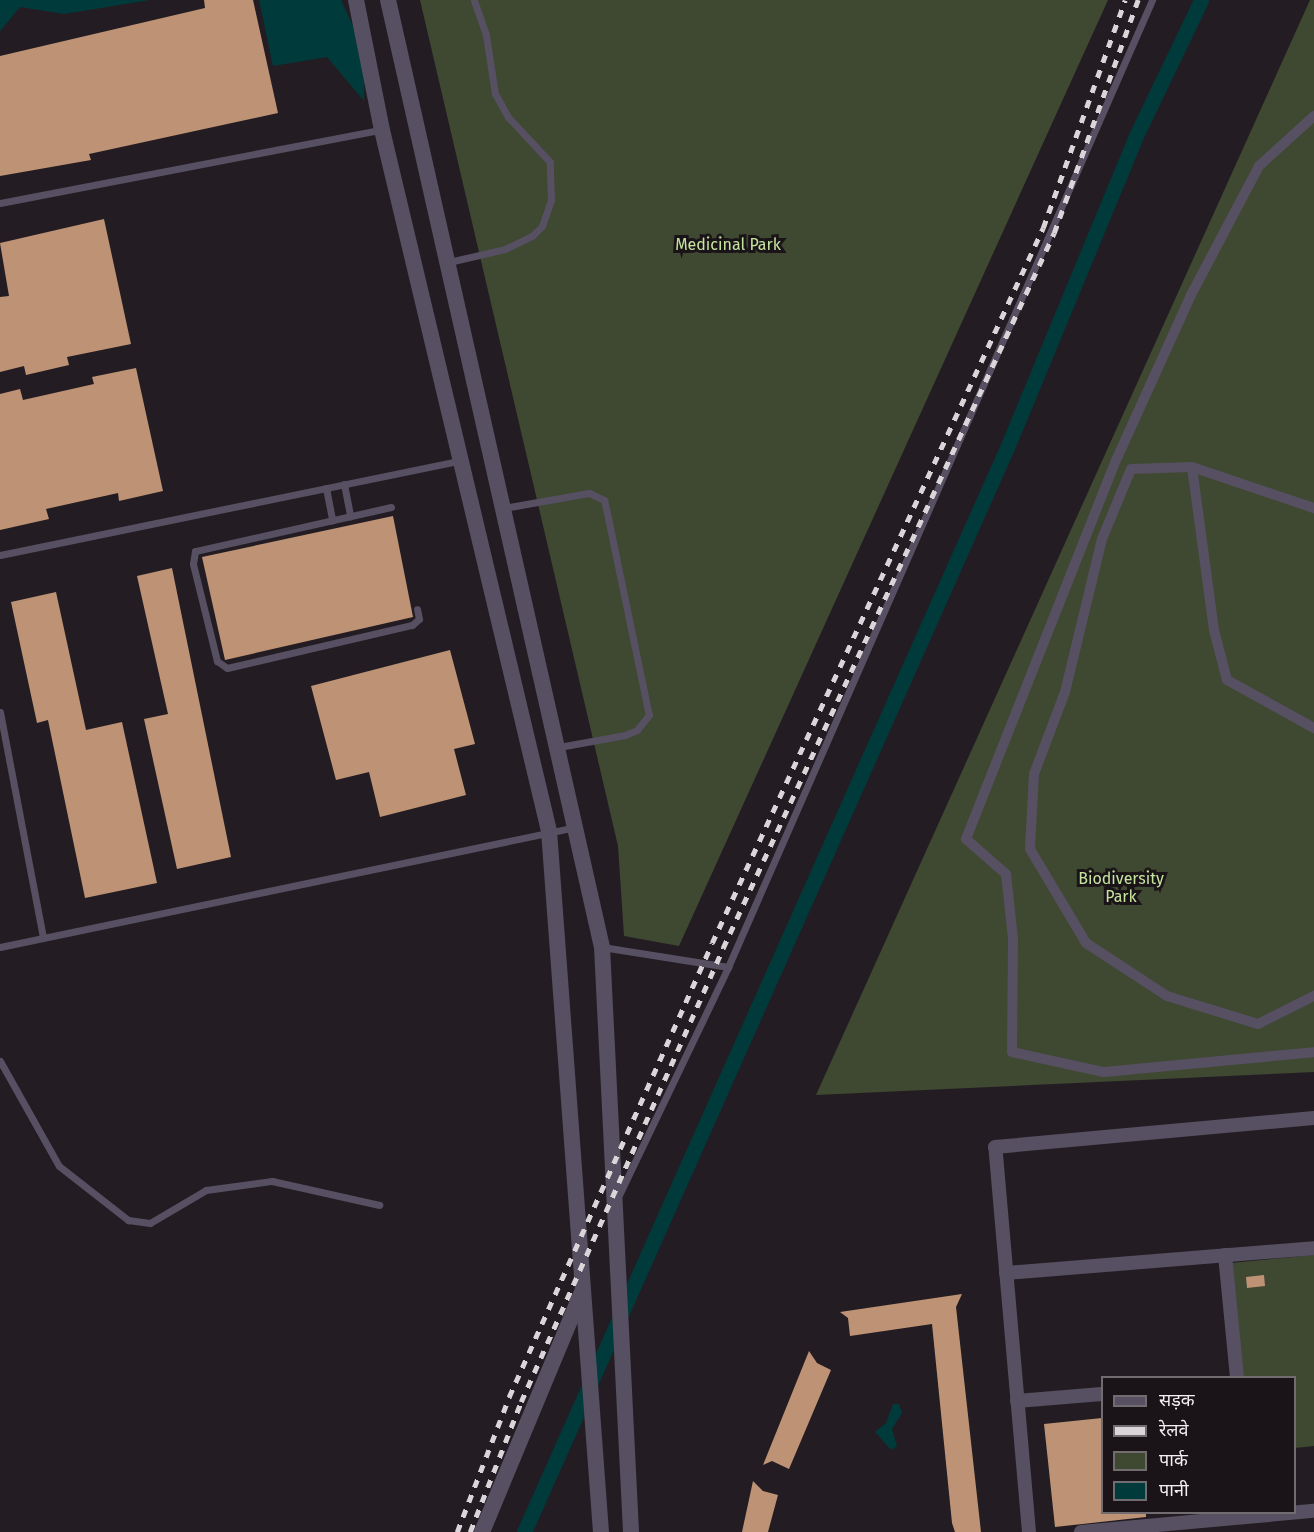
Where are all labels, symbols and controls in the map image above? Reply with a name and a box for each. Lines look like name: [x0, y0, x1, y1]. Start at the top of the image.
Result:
park label: Medicinal Park: [675, 235, 781, 255]
park label: Biodiversity Park: [1078, 869, 1164, 907]
legend: [1101, 1376, 1296, 1514]
text: सड़क: [1159, 1389, 1195, 1411]
text: रेलवे: [1159, 1419, 1189, 1441]
text: पार्क: [1159, 1449, 1188, 1471]
text: पानी: [1159, 1479, 1189, 1501]

